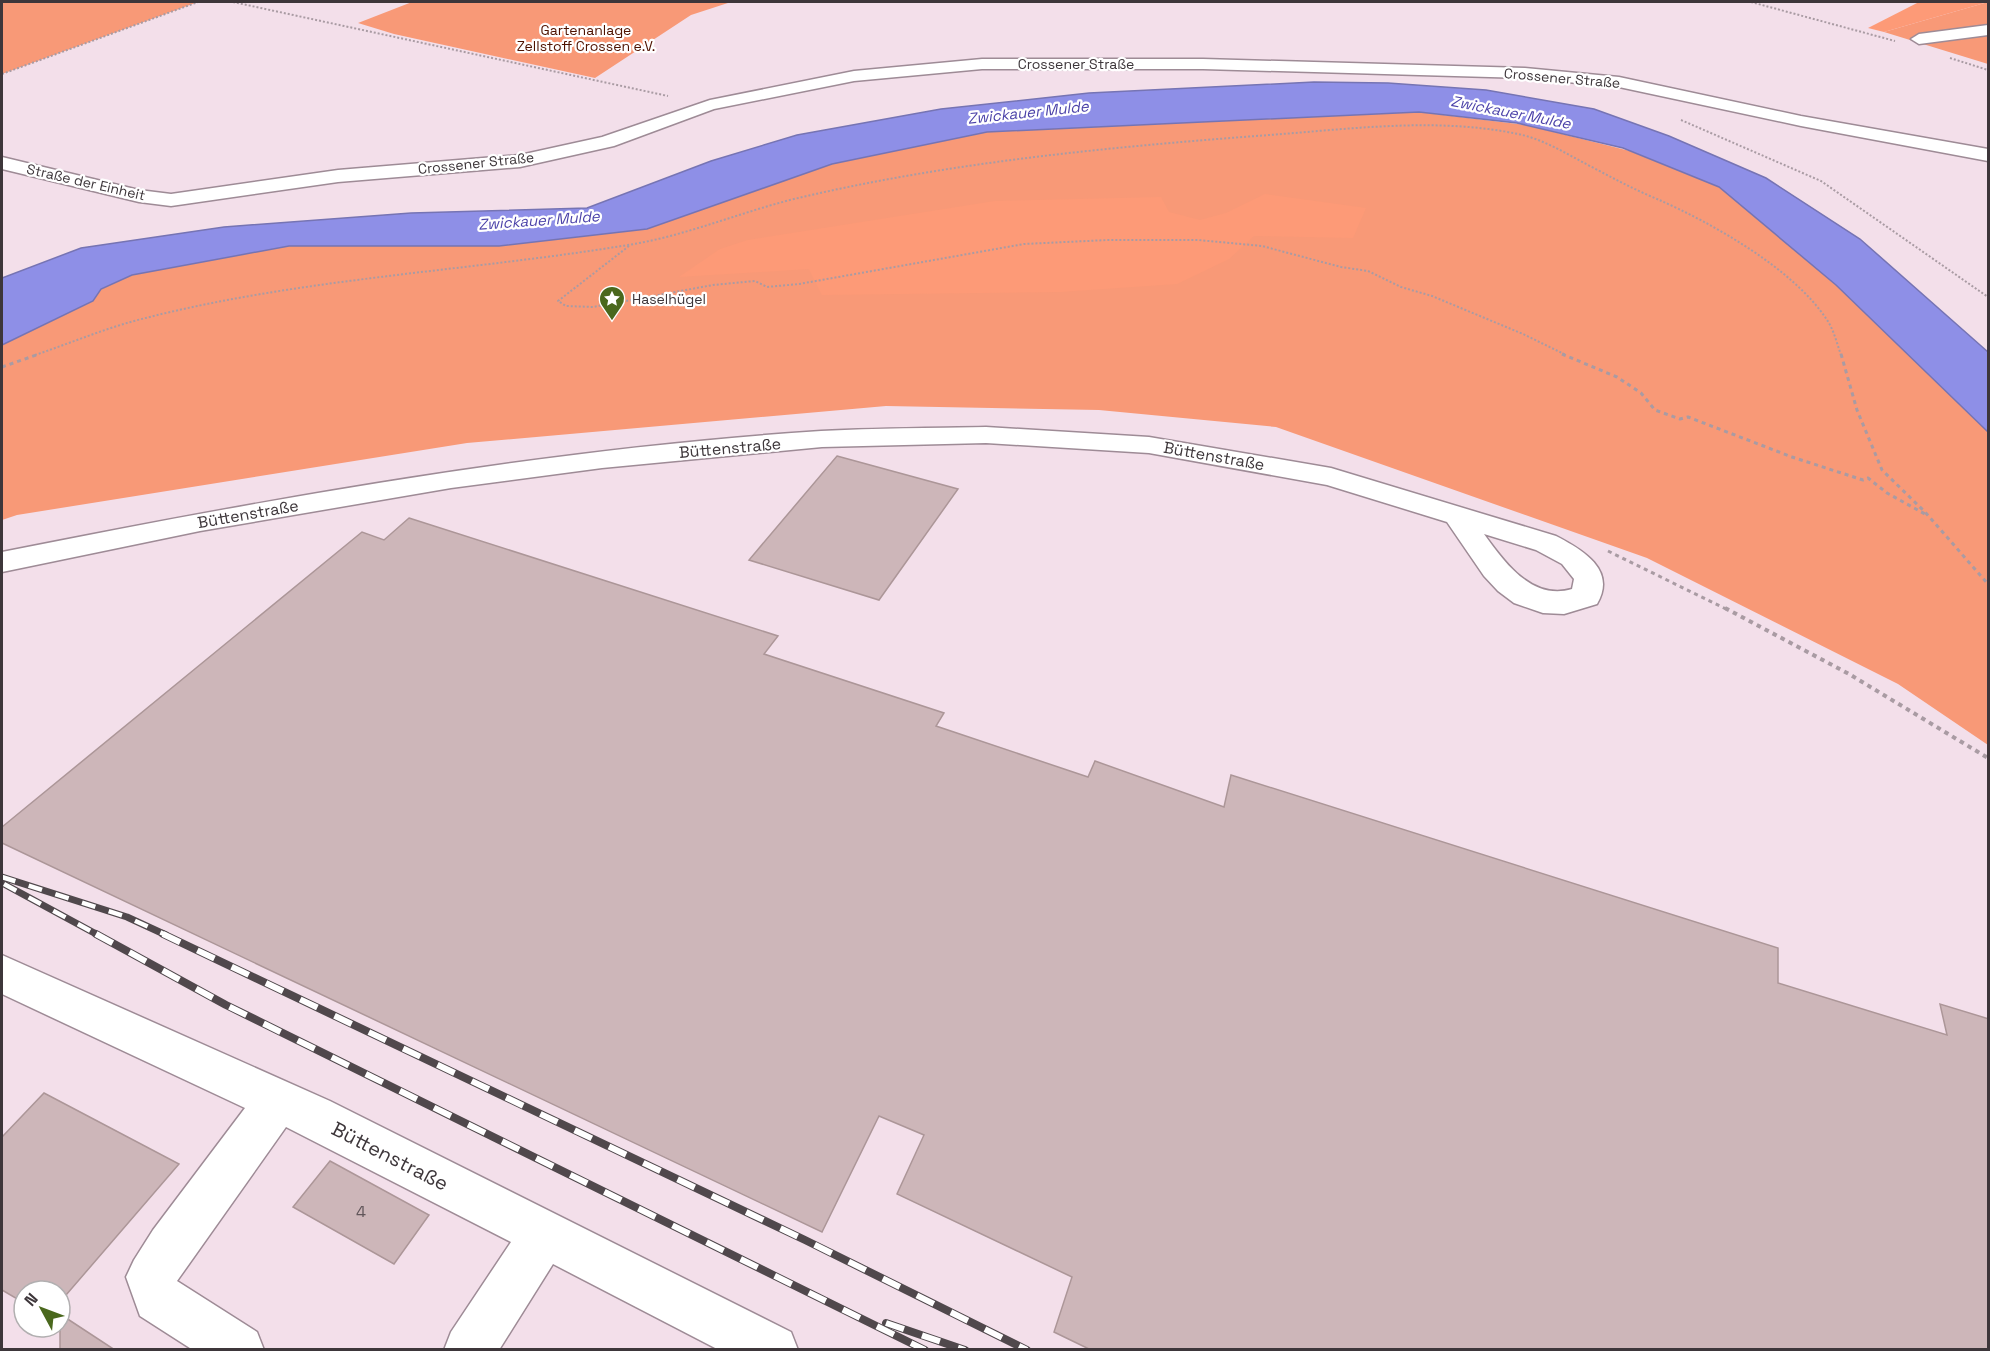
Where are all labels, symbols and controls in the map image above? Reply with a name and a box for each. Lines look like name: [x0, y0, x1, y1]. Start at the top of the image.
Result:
park label: Gartenanlage Zellstoff Crossen e.V.: [517, 21, 655, 55]
street label: Crossener Straße: [1018, 55, 1134, 73]
street label: Crossener Straße: [1503, 64, 1621, 92]
water label: Zwickauer Mulde: [1450, 91, 1574, 133]
water label: Zwickauer Mulde: [967, 96, 1090, 128]
street label: Crossener Straße: [417, 148, 535, 178]
street label: Straße der Einheit: [25, 160, 147, 204]
water label: Zwickauer Mulde: [478, 206, 601, 234]
place icon: Haselhügel: [597, 284, 627, 322]
place label: Haselhügel: [632, 290, 706, 308]
street label: Büttenstraße: [678, 433, 782, 463]
street label: Büttenstraße: [1162, 437, 1266, 475]
street label: Büttenstraße: [196, 495, 300, 533]
street label: Büttenstraße: [327, 1115, 453, 1197]
house number: 4: [356, 1201, 366, 1222]
north arrow: [12, 1279, 72, 1339]
text: N: [20, 1289, 43, 1310]

